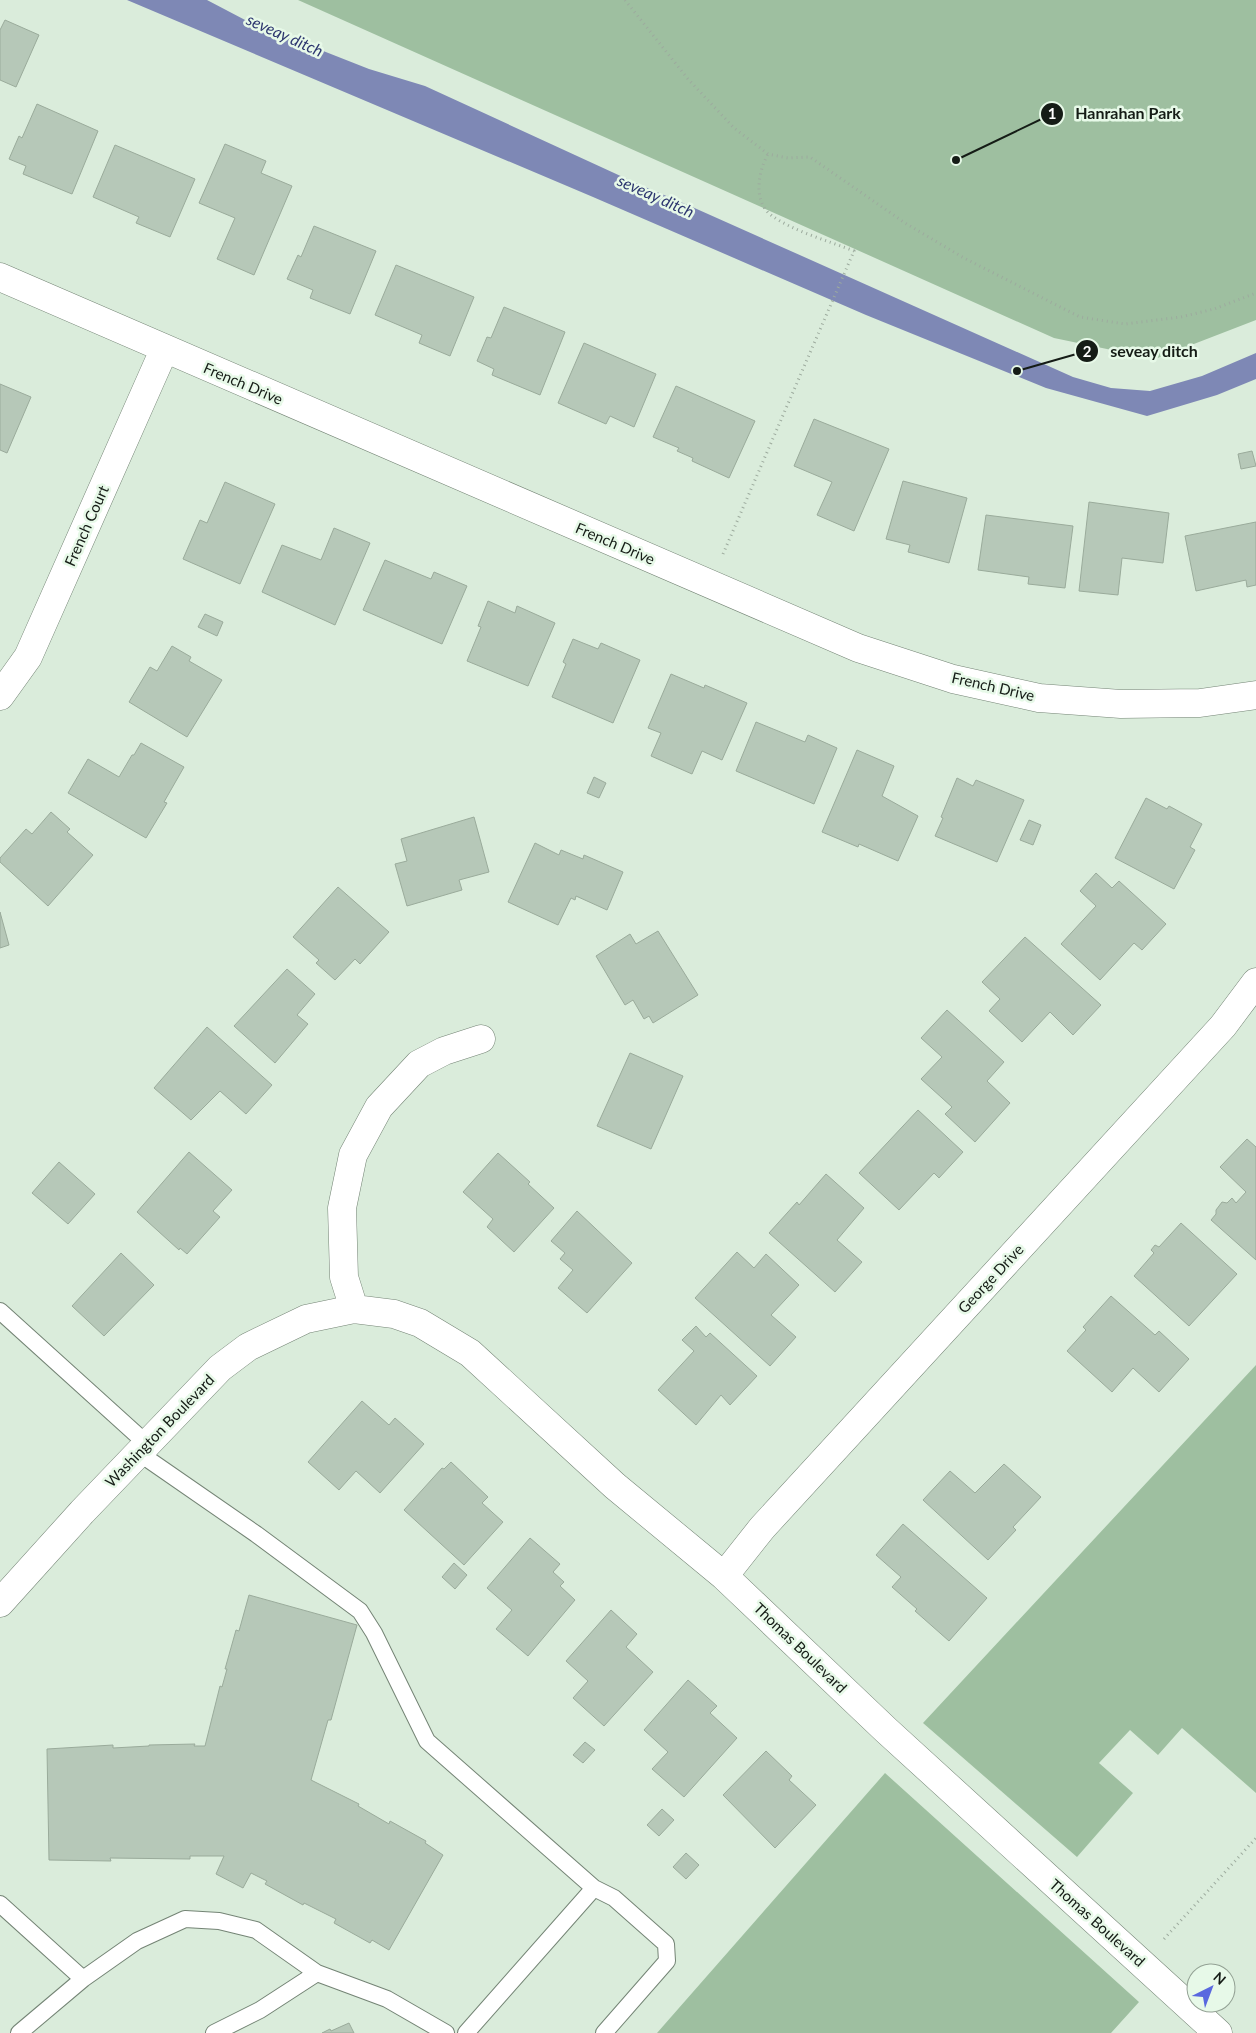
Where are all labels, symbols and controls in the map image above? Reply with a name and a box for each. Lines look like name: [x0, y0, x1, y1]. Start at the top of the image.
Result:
water label: seveay ditch: [243, 9, 326, 60]
callout: Hanrahan Park: [1040, 98, 1190, 129]
text: Hanrahan Park: [1075, 103, 1181, 122]
text: 1: [1048, 104, 1056, 122]
water label: seveay ditch: [614, 170, 697, 221]
callout: seveay ditch: [1075, 336, 1208, 367]
text: seveay ditch: [1110, 341, 1198, 360]
text: 2: [1083, 342, 1092, 360]
street label: French Drive: [201, 358, 286, 408]
street label: French Court: [60, 482, 112, 569]
street label: French Drive: [573, 518, 658, 568]
street label: French Drive: [950, 668, 1036, 704]
street label: George Drive: [954, 1240, 1027, 1317]
street label: Washington Boulevard: [101, 1370, 218, 1490]
street label: Thomas Boulevard: [751, 1598, 851, 1696]
street label: Thomas Boulevard: [1046, 1875, 1149, 1970]
north arrow: [1186, 1963, 1236, 2013]
text: N: [1210, 1968, 1230, 1988]

